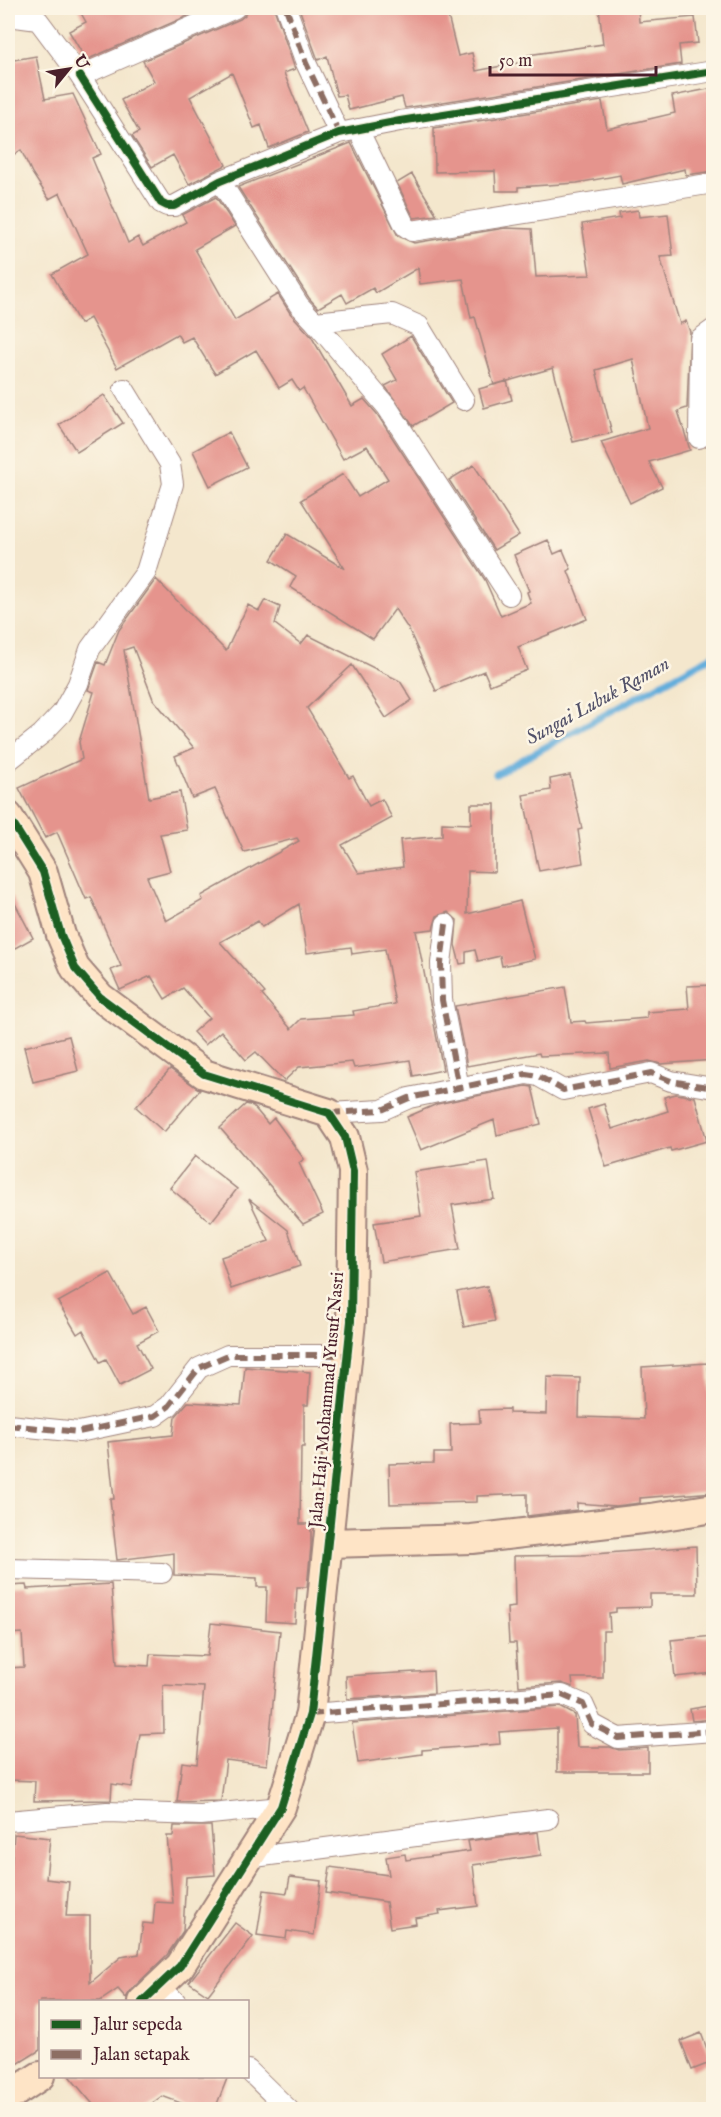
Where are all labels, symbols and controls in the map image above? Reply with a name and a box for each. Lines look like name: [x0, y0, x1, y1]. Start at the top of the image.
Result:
north arrow: [39, 39, 99, 99]
scale bar: [490, 39, 656, 77]
text: 50 m: [499, 50, 532, 73]
text: U: [68, 51, 93, 74]
water label: Sungai Lubuk Raman: [521, 651, 674, 752]
street label: Jalan Haji Mohammad Yusuf Nasri: [305, 1271, 350, 1531]
legend: [39, 2000, 249, 2078]
text: Jalur sepeda: [91, 2014, 183, 2037]
text: Jalan setapak: [91, 2044, 190, 2067]

